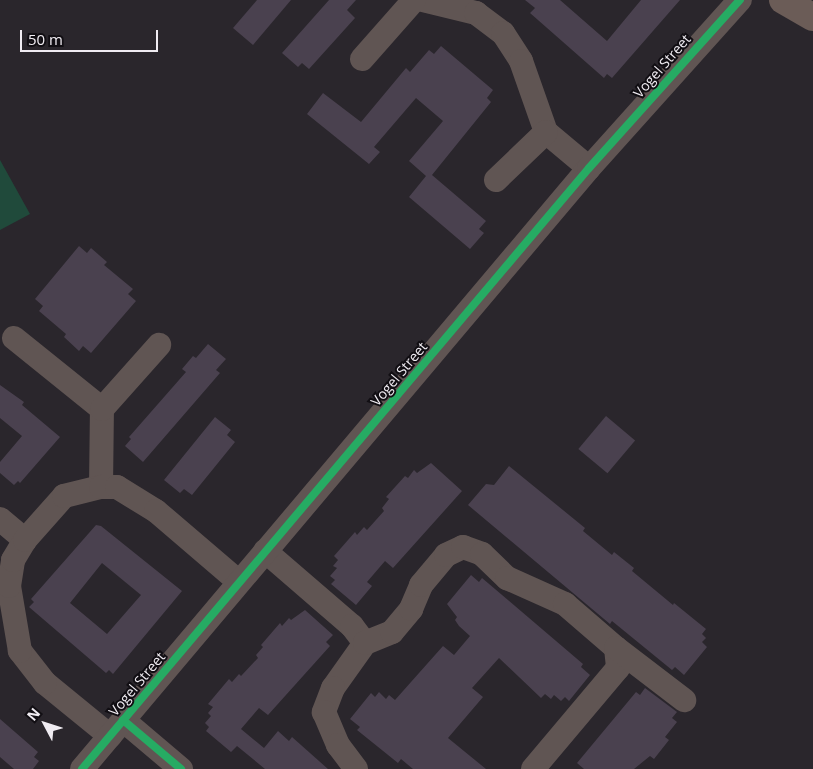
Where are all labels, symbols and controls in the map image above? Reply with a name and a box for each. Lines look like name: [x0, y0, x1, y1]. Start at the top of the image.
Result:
scale bar: [22, 20, 160, 52]
text: 50 m: [28, 29, 63, 49]
street label: Vogel Street: [630, 31, 694, 101]
street label: Vogel Street: [367, 339, 431, 409]
street label: Vogel Street: [105, 649, 169, 719]
north arrow: [20, 699, 70, 749]
text: N: [22, 704, 44, 725]

